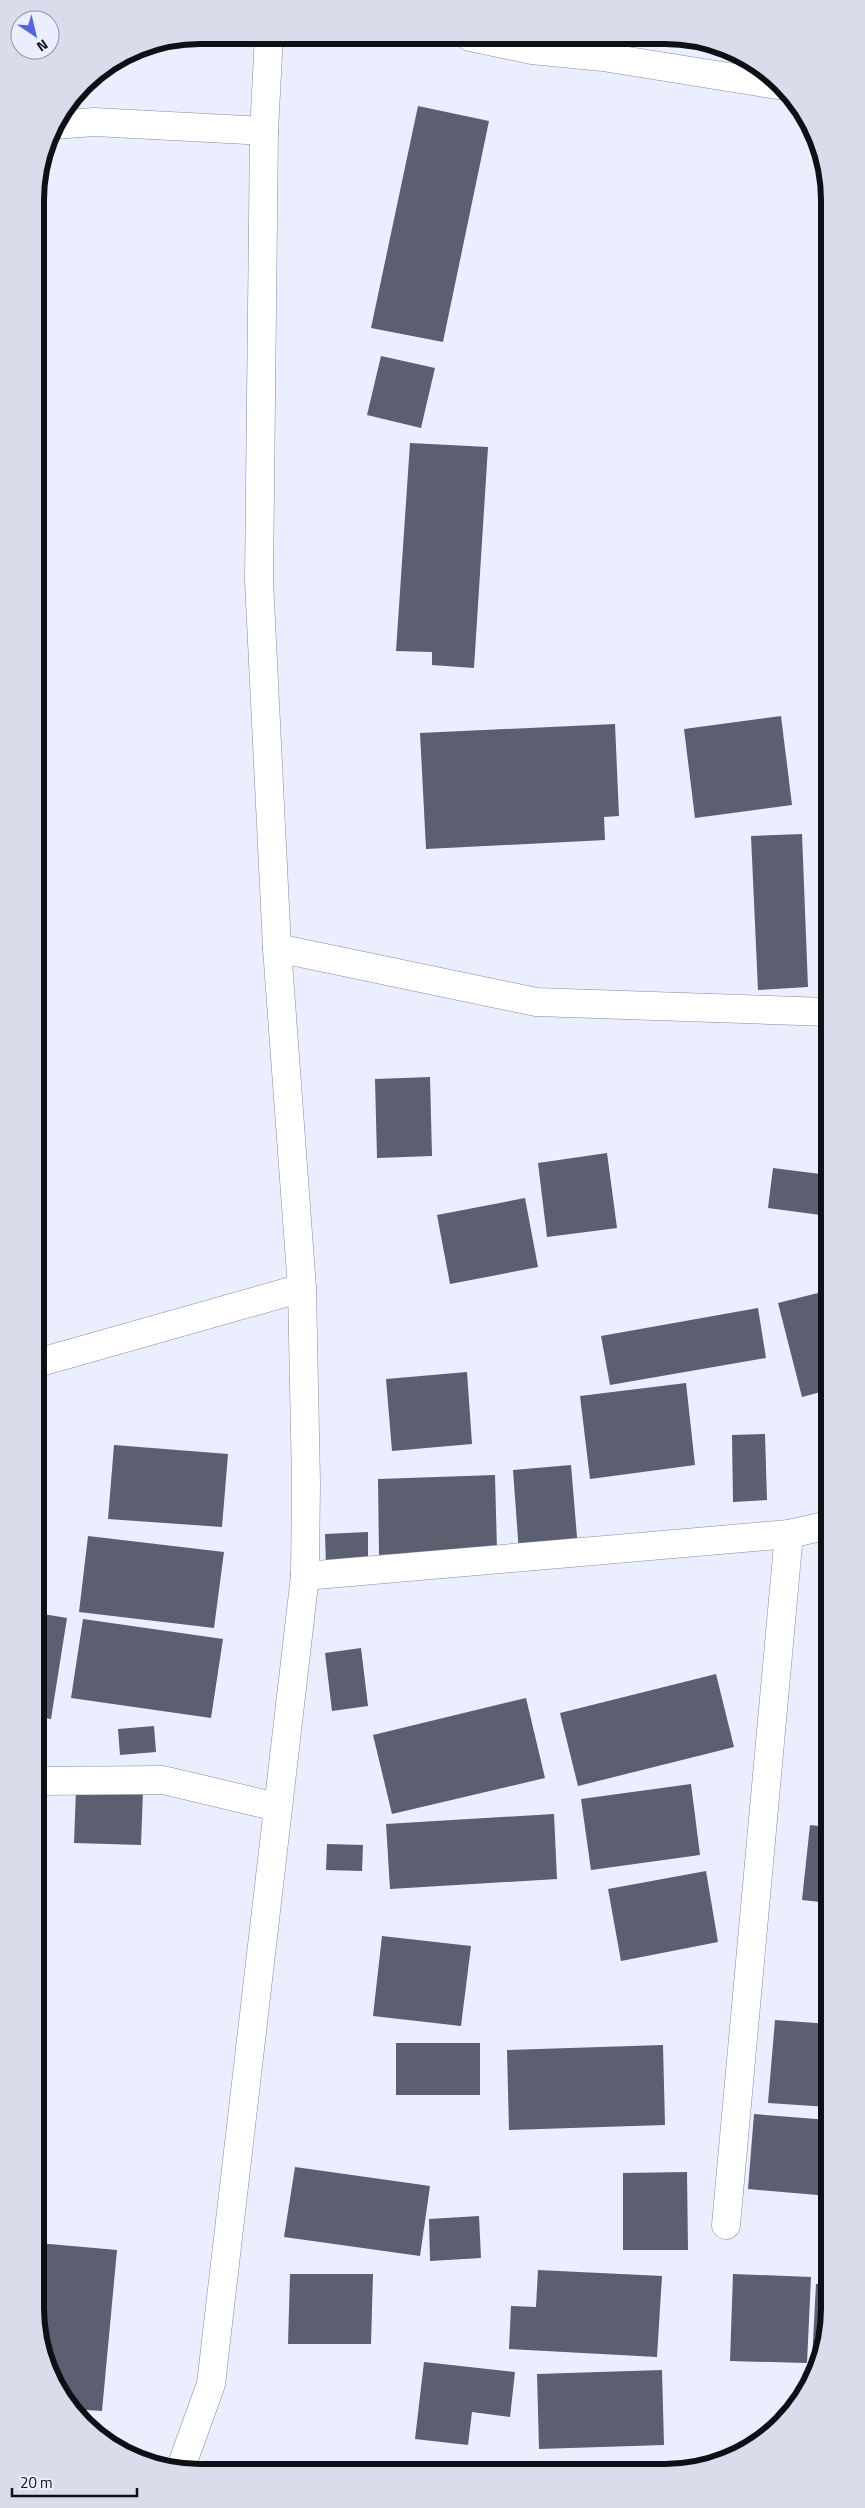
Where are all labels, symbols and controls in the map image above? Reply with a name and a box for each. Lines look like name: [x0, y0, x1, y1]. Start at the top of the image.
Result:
north arrow: [10, 10, 60, 60]
text: N: [33, 35, 53, 57]
scale bar: [12, 2466, 138, 2498]
text: 20 m: [20, 2471, 53, 2494]

